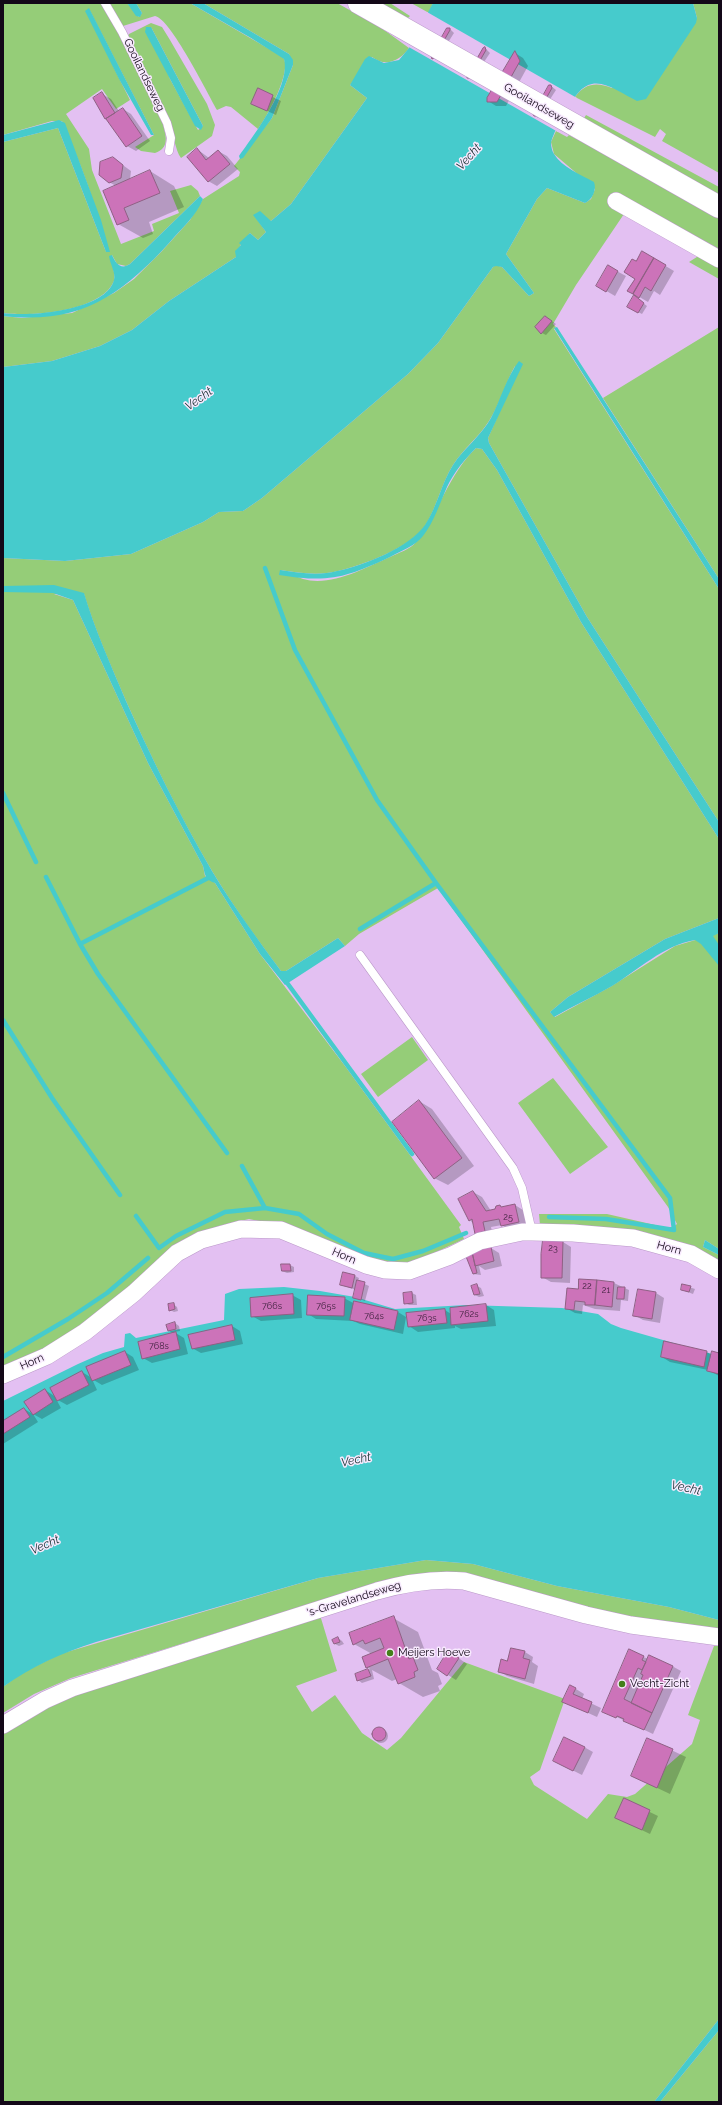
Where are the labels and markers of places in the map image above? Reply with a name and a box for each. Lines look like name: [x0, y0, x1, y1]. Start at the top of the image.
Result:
place label: Meijers Hoeve: [398, 1646, 470, 1660]
marker: Meijers Hoeve: [385, 1648, 395, 1658]
place label: Vecht-Zicht: [630, 1677, 689, 1691]
marker: Vecht-Zicht: [617, 1679, 627, 1689]

